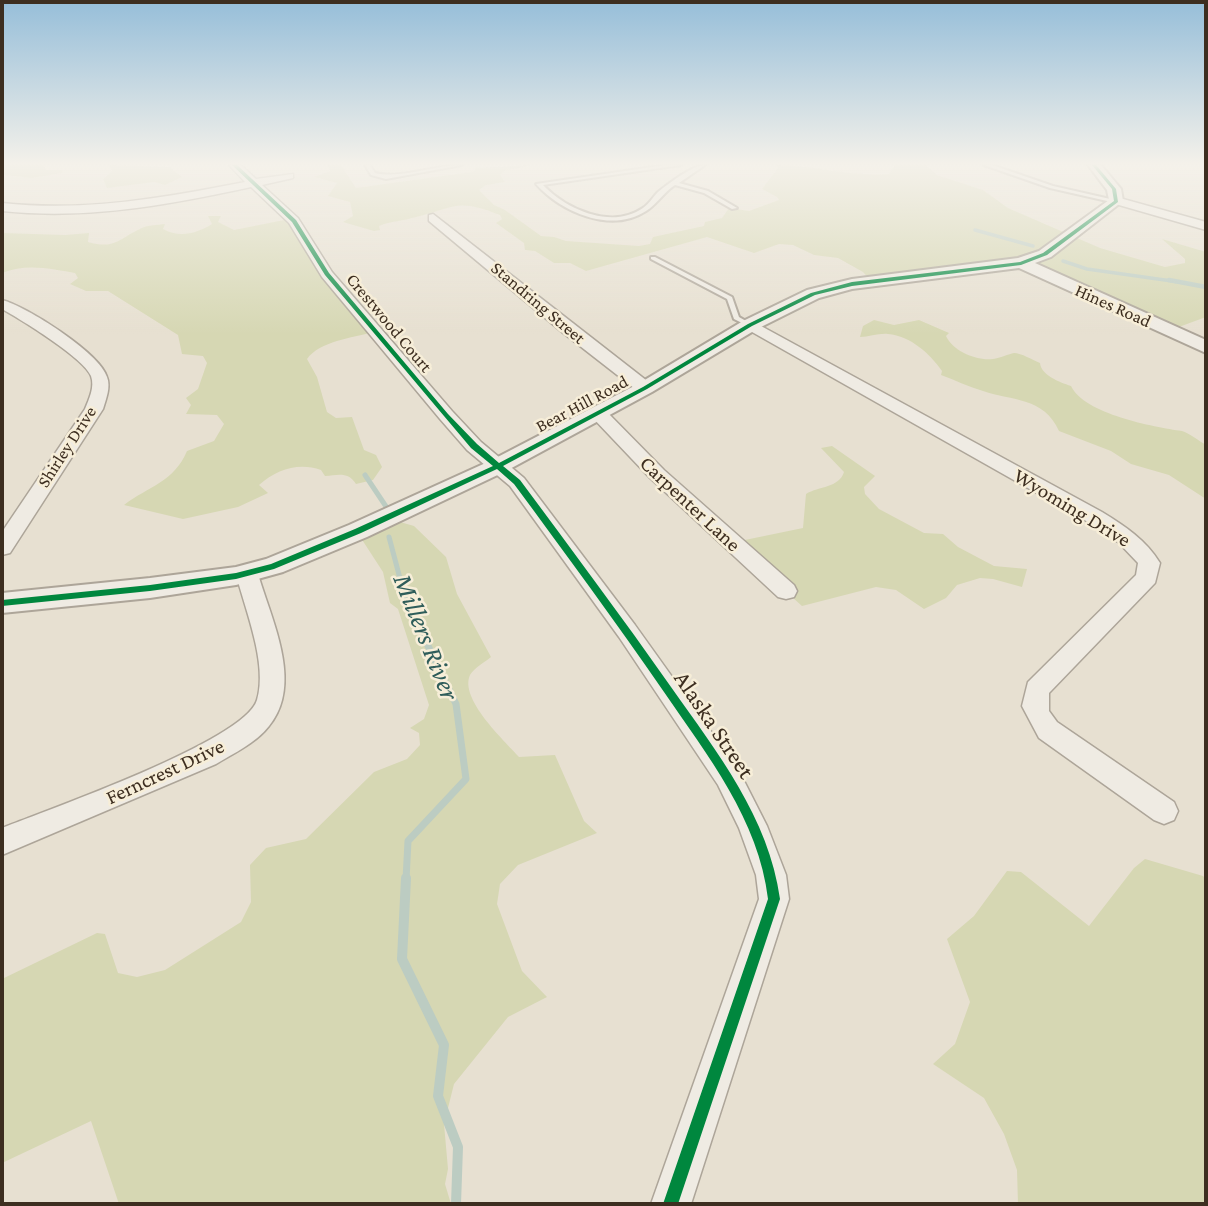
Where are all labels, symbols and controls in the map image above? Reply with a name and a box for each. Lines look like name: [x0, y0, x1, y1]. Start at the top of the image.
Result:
street label: Standring Street: [486, 257, 590, 349]
street label: Crestwood Court: [341, 269, 437, 377]
street label: Hines Road: [1072, 280, 1154, 332]
street label: Bear Hill Road: [532, 371, 632, 437]
street label: Shirley Drive: [33, 402, 101, 492]
street label: Carpenter Lane: [634, 451, 746, 557]
street label: Wyoming Drive: [1009, 463, 1135, 553]
water label: Millers River: [385, 569, 467, 705]
street label: Alaska Street: [667, 666, 761, 784]
street label: Ferncrest Drive: [102, 734, 228, 810]

